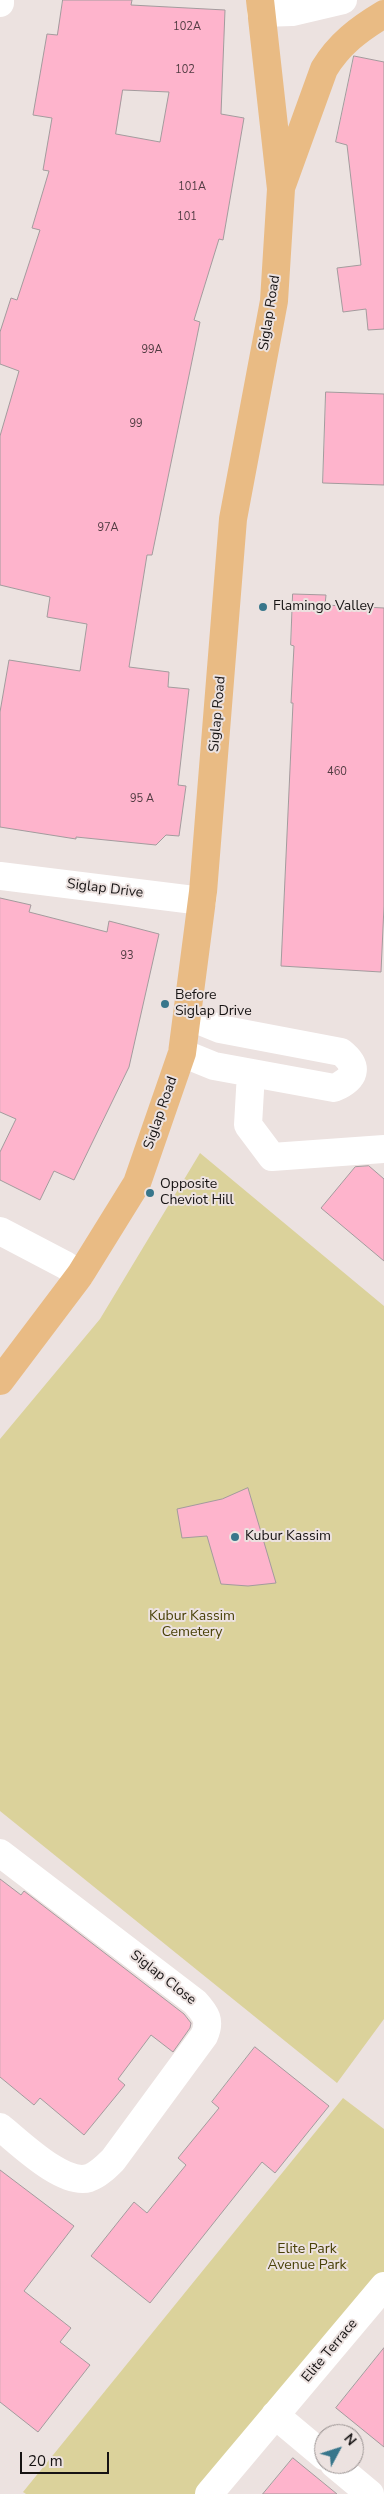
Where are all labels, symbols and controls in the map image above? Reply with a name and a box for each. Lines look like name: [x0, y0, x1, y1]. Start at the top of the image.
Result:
house number: 102A: [173, 20, 201, 34]
house number: 102: [175, 63, 195, 77]
house number: 101A: [178, 180, 206, 194]
house number: 101: [177, 210, 197, 224]
street label: Siglap Road: [256, 274, 284, 352]
house number: 99A: [141, 343, 163, 357]
house number: 99: [129, 417, 143, 431]
house number: 97A: [97, 521, 119, 535]
place label: Flamingo Valley: [273, 599, 374, 615]
marker: Flamingo Valley: [257, 601, 269, 613]
street label: Siglap Road: [206, 675, 230, 753]
house number: 460: [327, 765, 347, 779]
house number: 95 A: [130, 792, 154, 806]
street label: Siglap Drive: [66, 876, 144, 902]
house number: 93: [120, 949, 134, 963]
place label: Before Siglap Drive: [175, 988, 252, 1020]
marker: Before Siglap Drive: [159, 998, 171, 1010]
street label: Siglap Road: [141, 1074, 181, 1152]
place label: Opposite Cheviot Hill: [160, 1177, 234, 1210]
marker: Opposite Cheviot Hill: [144, 1187, 156, 1199]
place label: Kubur Kassim: [245, 1529, 331, 1545]
marker: Kubur Kassim: [229, 1531, 241, 1543]
park label: Kubur Kassim Cemetery: [149, 1609, 235, 1641]
street label: Siglap Close: [127, 1947, 199, 2009]
park label: Elite Park Avenue Park: [267, 2242, 347, 2274]
street label: Elite Terrace: [299, 2316, 361, 2386]
north arrow: [314, 2424, 364, 2474]
text: N: [339, 2430, 361, 2450]
scale bar: [22, 2442, 111, 2474]
text: 20 m: [28, 2451, 63, 2471]

